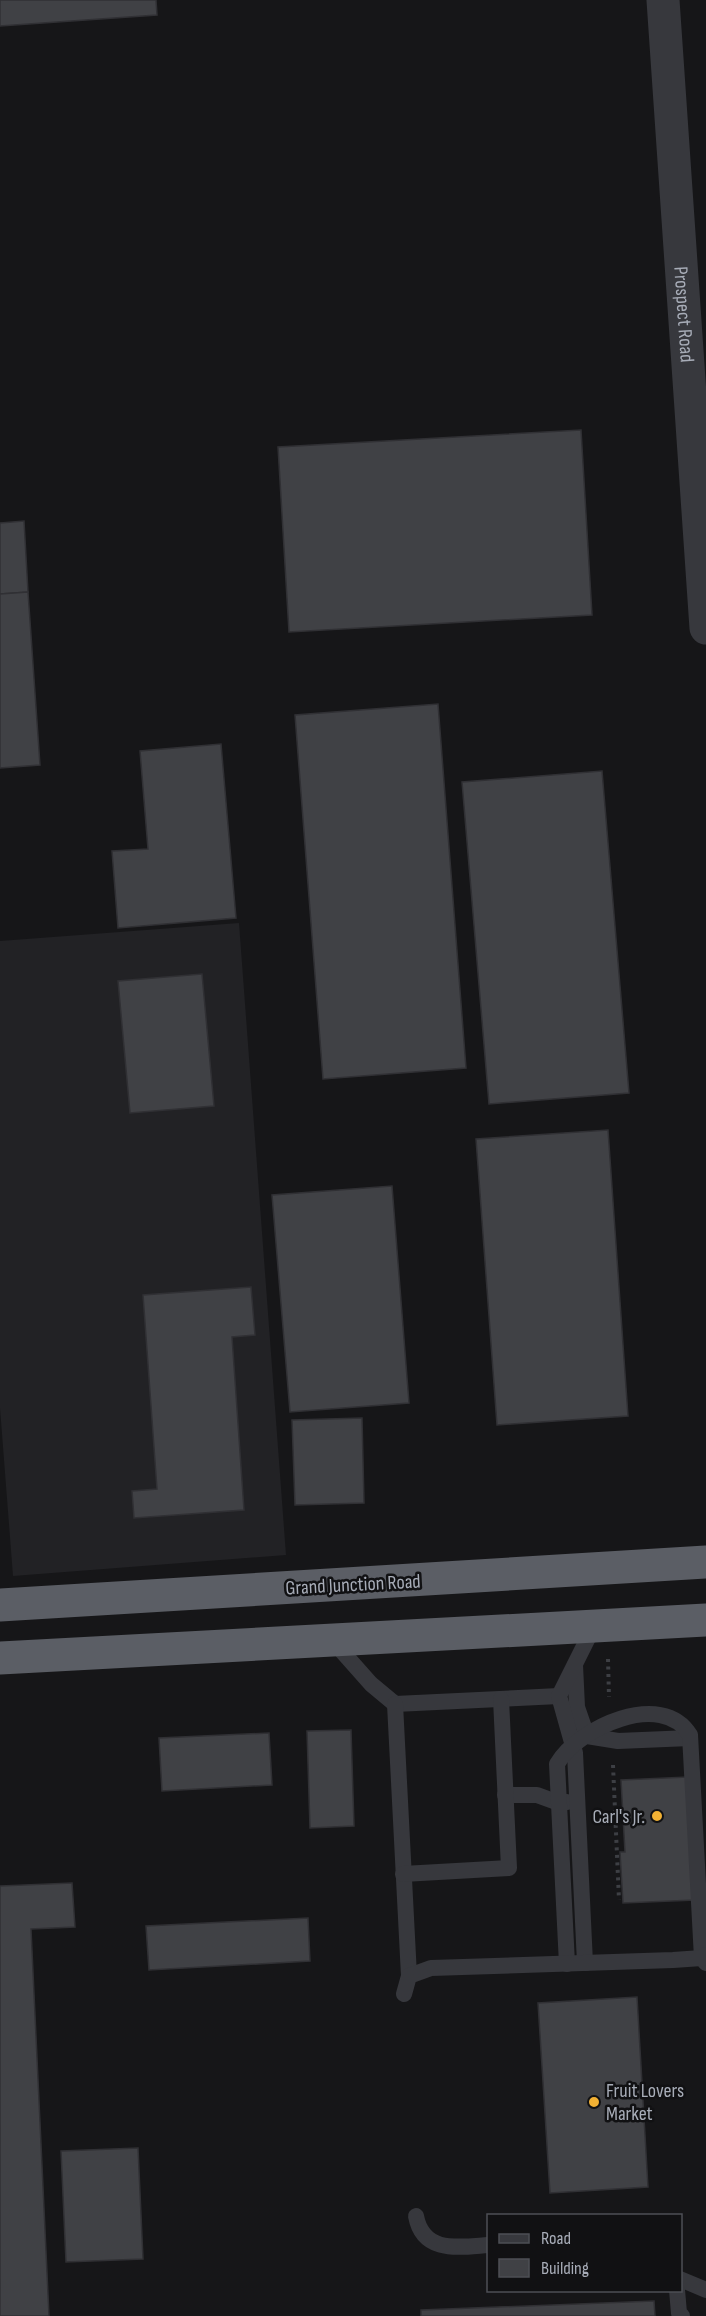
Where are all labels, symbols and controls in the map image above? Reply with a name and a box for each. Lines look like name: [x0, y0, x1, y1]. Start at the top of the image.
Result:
street label: Prospect Road: [668, 266, 699, 363]
street label: Grand Junction Road: [285, 1569, 421, 1601]
place label: Carl's Jr.: [593, 1805, 645, 1829]
marker: Carl's Jr.: [650, 1809, 664, 1823]
place label: Fruit Lovers Market: [606, 2079, 684, 2126]
marker: Fruit Lovers Market: [587, 2095, 601, 2109]
legend: [487, 2214, 682, 2292]
text: Road: [541, 2228, 571, 2249]
text: Building: [541, 2258, 589, 2279]

